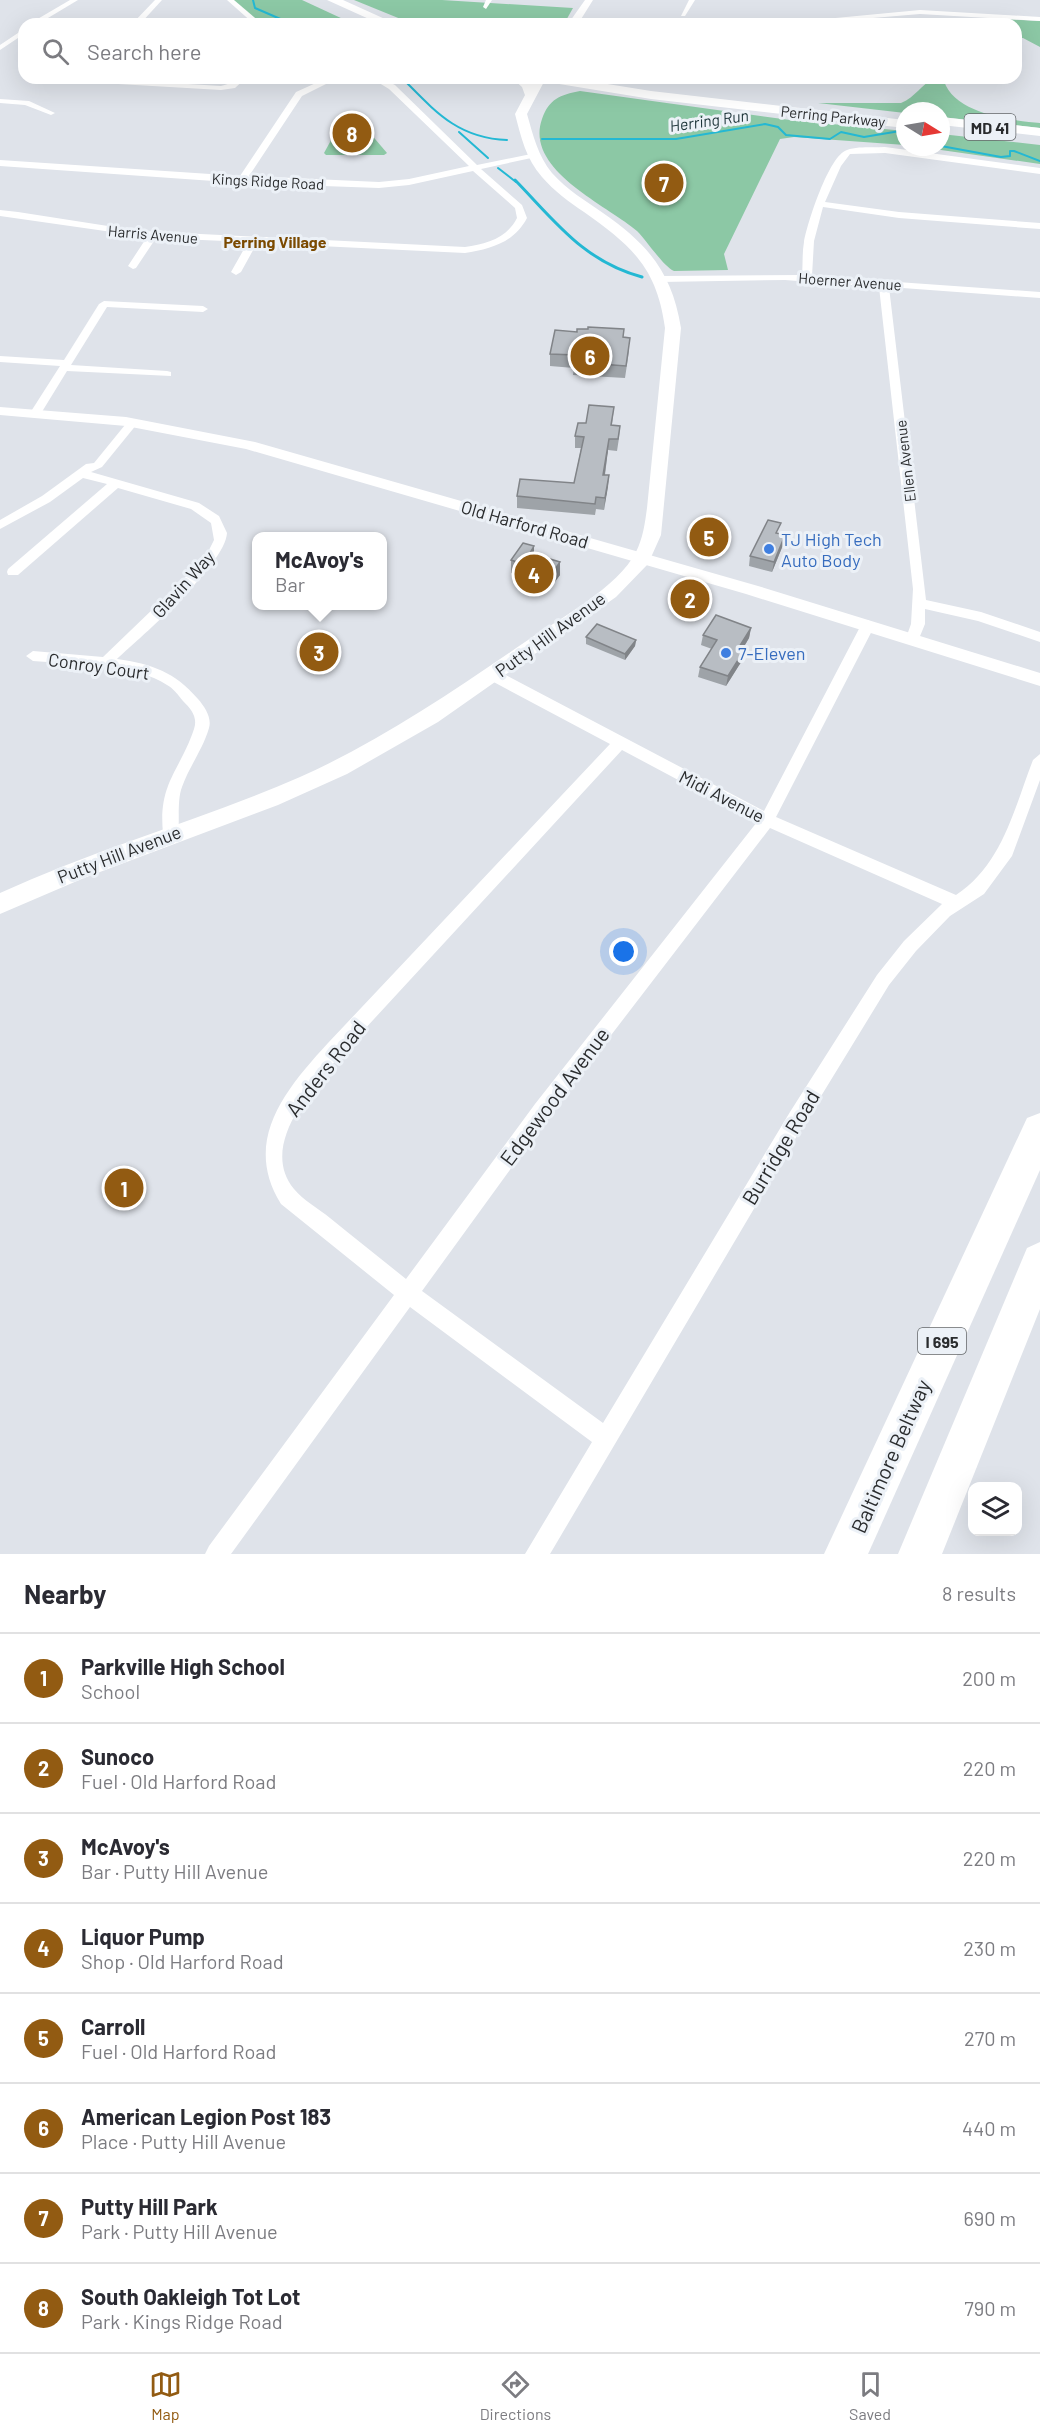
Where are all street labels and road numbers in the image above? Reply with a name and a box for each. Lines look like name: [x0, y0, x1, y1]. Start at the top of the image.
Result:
street label: Perring Parkway: [780, 102, 886, 130]
road number: MD 41: [964, 114, 1016, 140]
street label: Kings Ridge Road: [211, 169, 325, 193]
street label: Harris Avenue: [107, 221, 199, 247]
street label: Hoerner Avenue: [798, 268, 902, 294]
street label: Ellen Avenue: [891, 419, 919, 503]
street label: Old Harford Road: [459, 495, 591, 553]
street label: Glavin Way: [147, 546, 219, 622]
street label: Putty Hill Avenue: [491, 587, 609, 681]
street label: Conroy Court: [47, 648, 151, 684]
street label: Midi Avenue: [676, 765, 768, 827]
street label: Putty Hill Avenue: [54, 820, 184, 888]
street label: Anders Road: [280, 1015, 370, 1121]
street label: Edgewood Avenue: [494, 1022, 614, 1170]
street label: Burridge Road: [736, 1085, 824, 1209]
road number: I 695: [918, 1328, 966, 1354]
street label: Baltimore Beltway: [845, 1375, 935, 1537]

